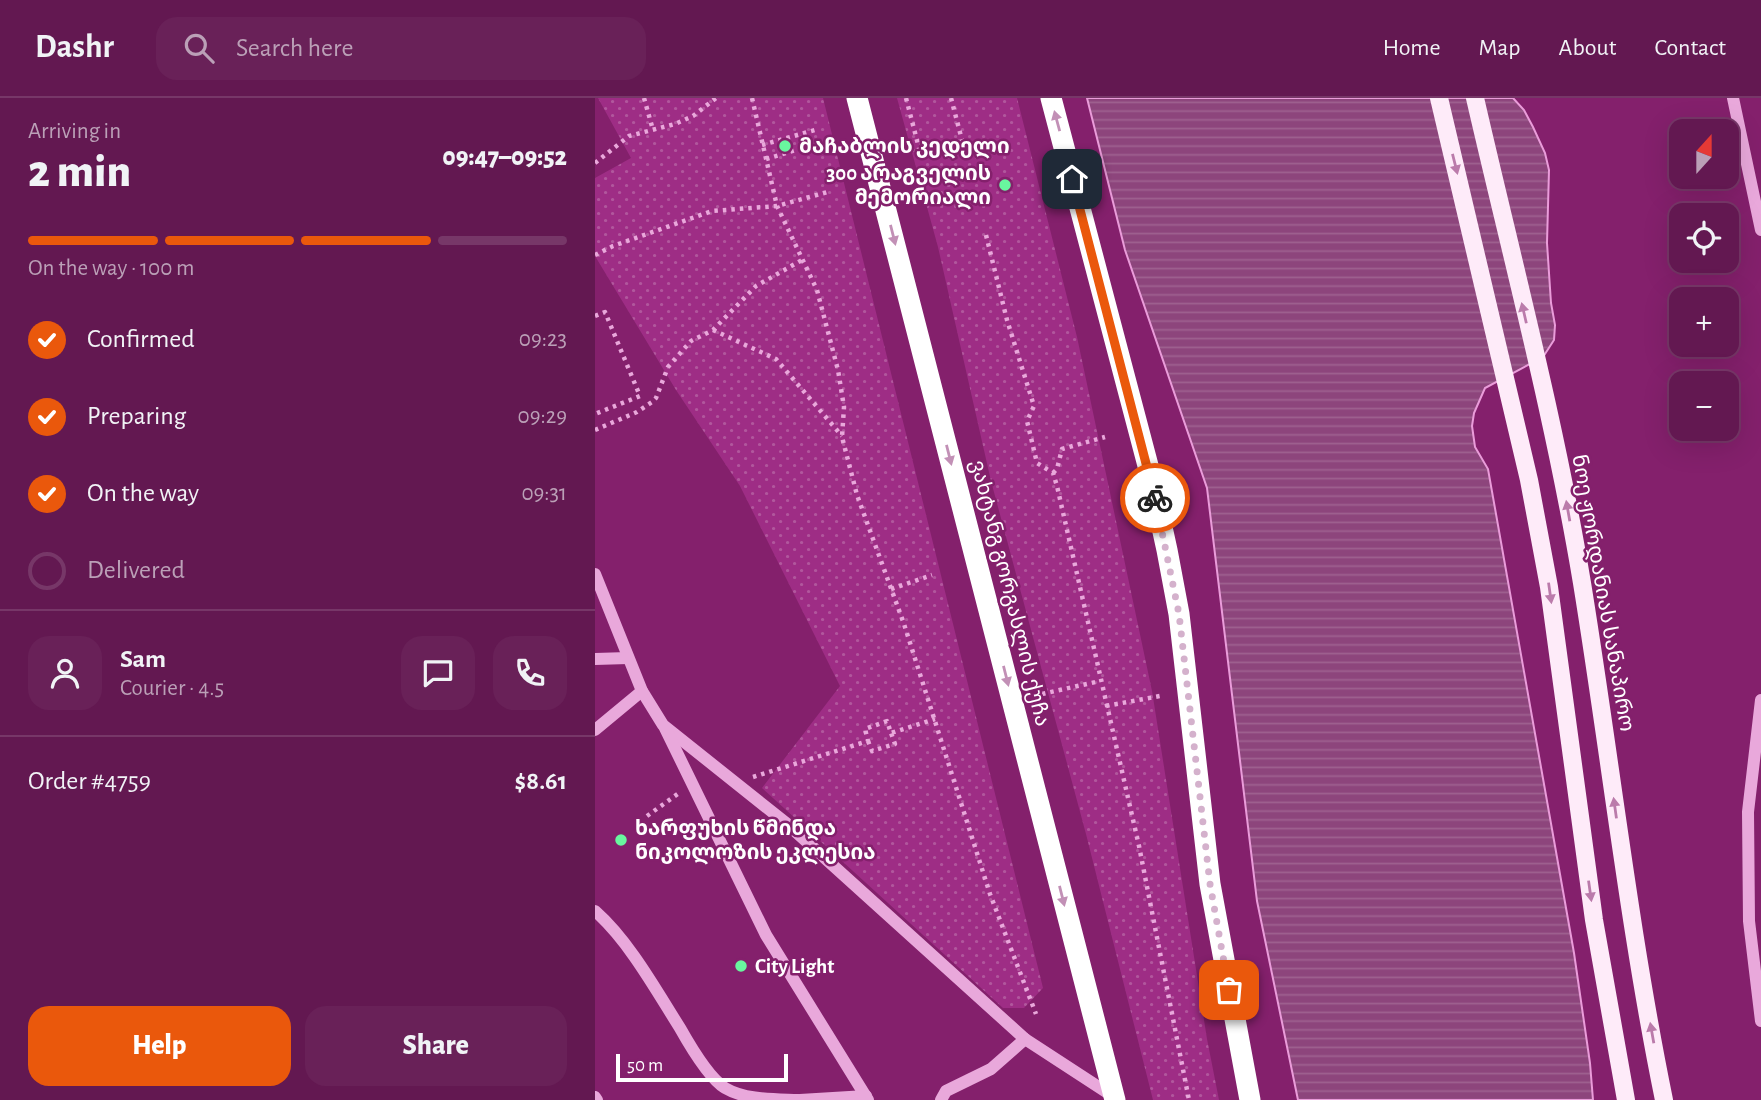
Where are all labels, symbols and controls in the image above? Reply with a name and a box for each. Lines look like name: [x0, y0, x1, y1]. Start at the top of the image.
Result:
search box: [156, 17, 646, 80]
icon: search: [180, 29, 218, 67]
text: Dashr: [35, 31, 114, 64]
text: Search here: [236, 35, 353, 61]
text: Home: [1383, 36, 1441, 60]
text: Map: [1479, 36, 1521, 60]
text: About: [1559, 36, 1616, 60]
text: Contact: [1654, 36, 1726, 60]
one-way arrow: [1051, 110, 1062, 132]
north arrow: [1669, 119, 1739, 189]
map controls: [1669, 119, 1739, 441]
text: Arriving in: [28, 120, 121, 143]
place label: მაჩაბლის კედელი: [799, 136, 1010, 159]
marker: მაჩაბლის კედელი: [777, 138, 793, 154]
text: 09:47–09:52: [442, 144, 567, 170]
text: 2 min: [28, 149, 131, 195]
pin: [1042, 149, 1102, 209]
one-way arrow: [1450, 153, 1461, 175]
icon: home: [1053, 160, 1091, 198]
place label: 300 არაგველის მემორიალი: [826, 163, 991, 210]
marker: 300 არაგველის მემორიალი: [997, 177, 1013, 193]
button: locate: [1669, 203, 1739, 273]
one-way arrow: [888, 224, 899, 246]
text: On the way · 100 m: [28, 257, 195, 280]
button: +: [1669, 287, 1739, 357]
one-way arrow: [1519, 302, 1530, 324]
icon: check: [28, 321, 66, 359]
text: Confirmed: [87, 326, 195, 352]
text: 09:23: [519, 328, 567, 351]
button: −: [1669, 371, 1739, 441]
icon: check: [28, 398, 66, 436]
text: Preparing: [87, 403, 186, 429]
text: 09:29: [518, 405, 567, 428]
one-way arrow: [944, 445, 955, 467]
street label: ნოე ჟორდანიას სანაპირო: [1566, 453, 1638, 733]
street label: ვახტანგ გორგასლის ქუჩა: [965, 458, 1053, 729]
courier: [1120, 463, 1190, 533]
icon: check: [28, 475, 66, 513]
icon: bike: [1136, 479, 1174, 517]
text: On the way: [87, 480, 199, 506]
text: 09:31: [521, 482, 567, 505]
one-way arrow: [1563, 500, 1574, 522]
text: Delivered: [87, 557, 185, 583]
one-way arrow: [1544, 582, 1555, 604]
button: person: [28, 636, 102, 710]
button: chat: [401, 636, 475, 710]
button: phone: [493, 636, 567, 710]
text: Sam: [120, 646, 166, 672]
one-way arrow: [1001, 665, 1012, 687]
text: Courier · 4.5: [120, 677, 224, 700]
text: Order #4759: [28, 768, 151, 794]
text: $8.61: [515, 768, 567, 794]
one-way arrow: [1609, 797, 1620, 819]
place label: ხარფუხის წმინდა ნიკოლოზის ეკლესია: [635, 818, 876, 865]
marker: ხარფუხის წმინდა ნიკოლოზის ეკლესია: [613, 832, 629, 848]
one-way arrow: [1585, 881, 1596, 903]
one-way arrow: [1057, 885, 1068, 907]
place label: City Light: [755, 956, 834, 977]
marker: City Light: [733, 958, 749, 974]
pin: [1199, 960, 1259, 1020]
icon: bag: [1210, 971, 1248, 1009]
button: Help: [28, 1006, 291, 1086]
button: Share: [305, 1006, 567, 1086]
one-way arrow: [1646, 1022, 1657, 1044]
scale bar: [616, 1051, 787, 1083]
text: 50 m: [627, 1056, 663, 1075]

